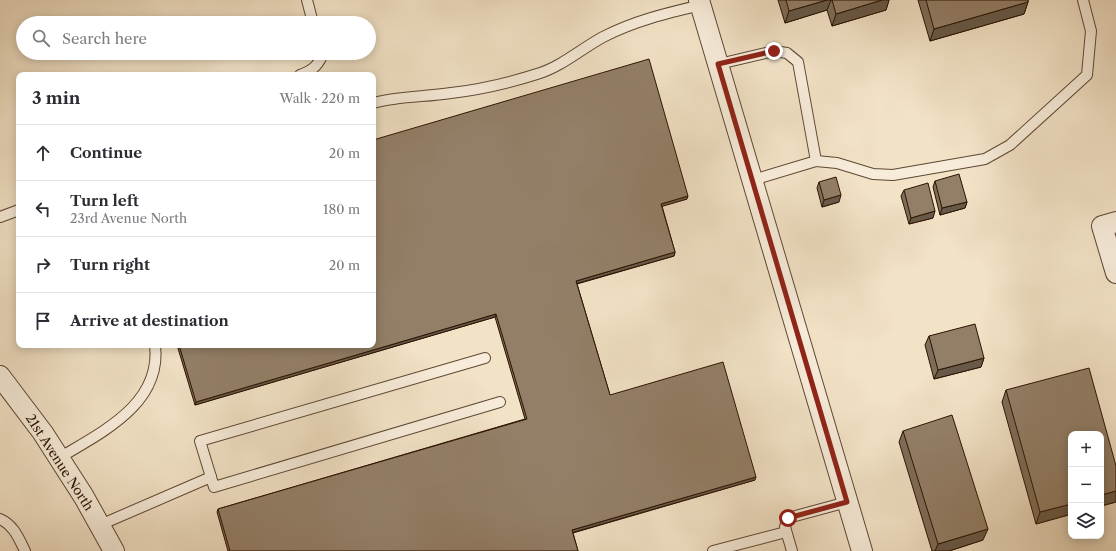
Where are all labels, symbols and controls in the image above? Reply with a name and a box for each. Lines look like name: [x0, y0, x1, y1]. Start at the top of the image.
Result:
search box: [16, 16, 376, 60]
icon: search: [30, 27, 52, 49]
text: Search here: [62, 29, 147, 48]
route end: [765, 42, 783, 60]
text: 3 min: [32, 88, 81, 108]
text: Walk · 220 m: [280, 90, 360, 106]
icon: ahead: [32, 142, 54, 164]
text: Continue: [70, 143, 142, 162]
text: 20 m: [329, 145, 360, 161]
text: Turn left: [70, 191, 139, 210]
icon: left: [32, 198, 54, 220]
text: 180 m: [323, 201, 360, 217]
text: 23rd Avenue North: [70, 210, 187, 226]
icon: right: [32, 254, 54, 276]
text: Turn right: [70, 255, 150, 274]
text: 20 m: [329, 257, 360, 273]
icon: arrive: [32, 310, 54, 332]
text: Arrive at destination: [70, 311, 229, 330]
street label: 21st Avenue North: [23, 411, 97, 513]
map controls: [1068, 431, 1104, 539]
button: +: [1068, 431, 1104, 467]
button: −: [1068, 467, 1104, 503]
button: layers: [1068, 503, 1104, 539]
route start: [779, 509, 797, 527]

